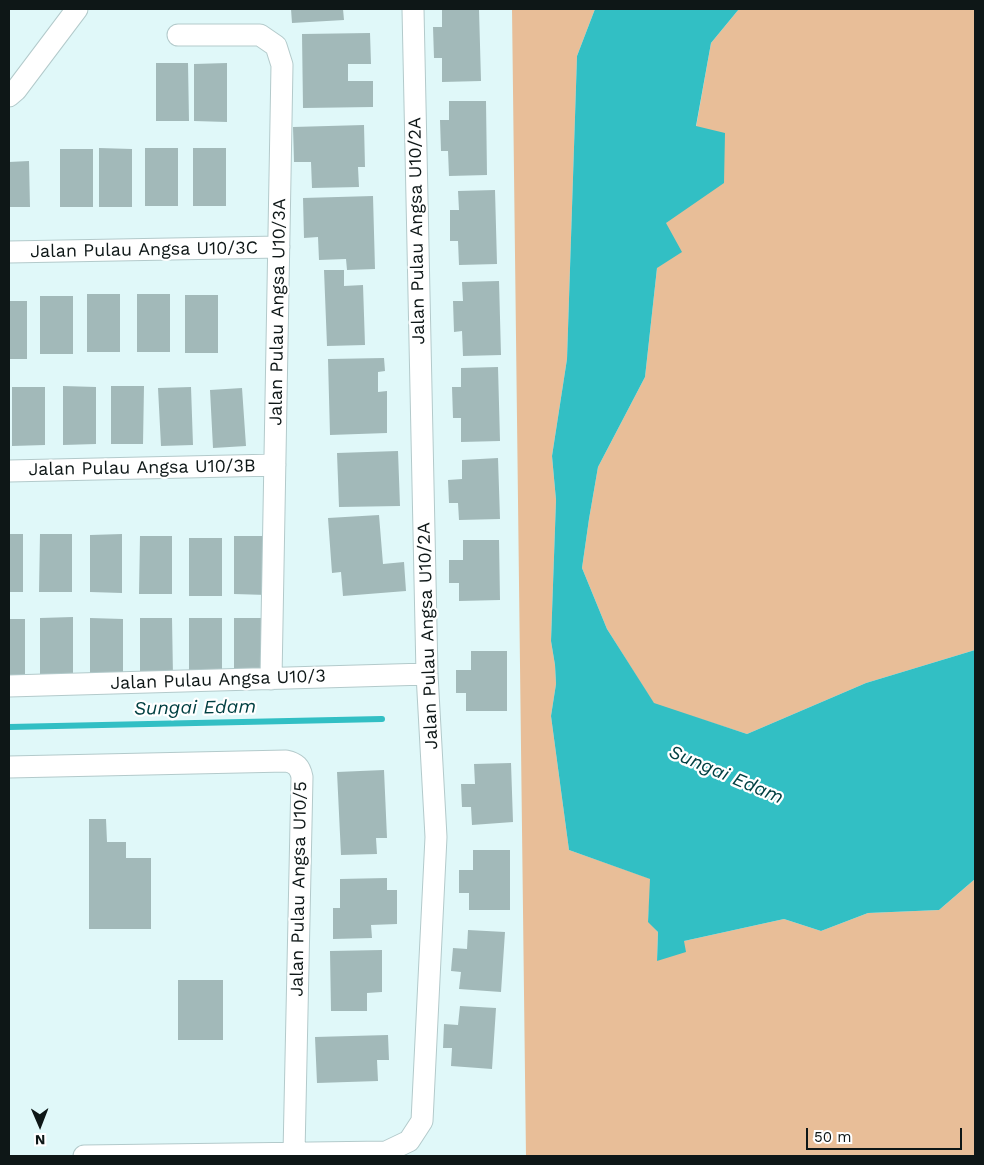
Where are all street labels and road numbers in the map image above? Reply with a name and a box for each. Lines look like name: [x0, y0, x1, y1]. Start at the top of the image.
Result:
street label: Jalan Pulau Angsa U10/2A: [404, 117, 430, 345]
street label: Jalan Pulau Angsa U10/3A: [265, 198, 291, 426]
street label: Jalan Pulau Angsa U10/3C: [30, 237, 258, 263]
street label: Jalan Pulau Angsa U10/3B: [28, 455, 256, 481]
street label: Jalan Pulau Angsa U10/2A: [413, 522, 443, 750]
street label: Jalan Pulau Angsa U10/3: [110, 665, 326, 695]
street label: Jalan Pulau Angsa U10/5: [286, 781, 312, 997]

